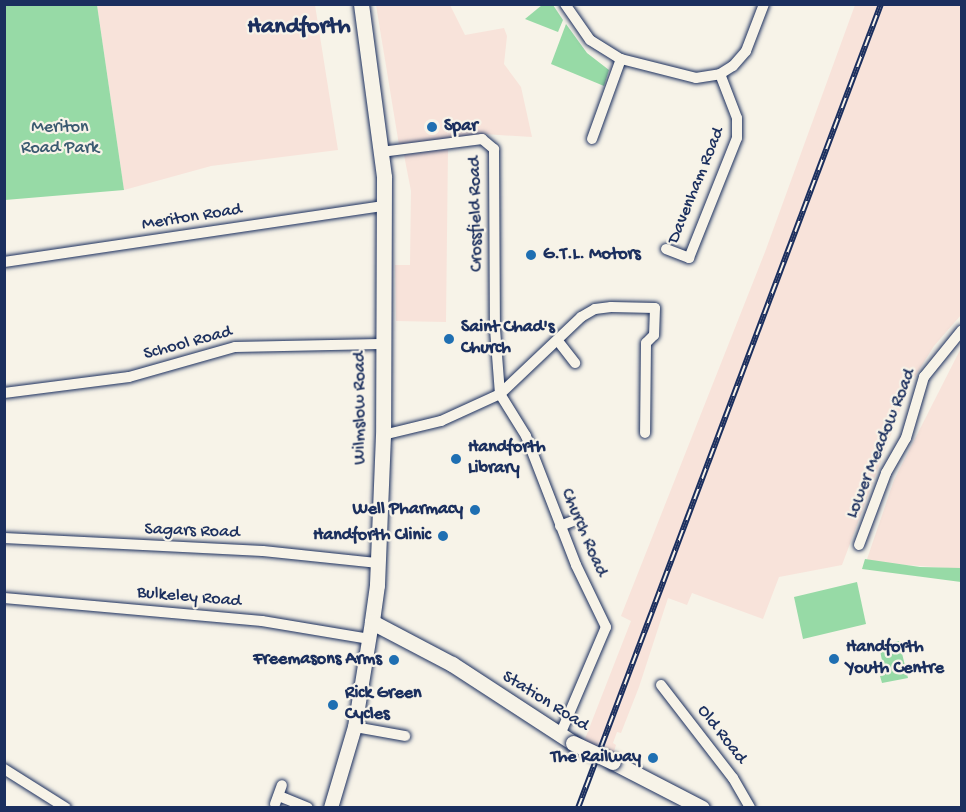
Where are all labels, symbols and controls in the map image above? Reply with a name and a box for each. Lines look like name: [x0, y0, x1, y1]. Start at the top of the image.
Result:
district label: Handforth: [247, 14, 351, 42]
place label: Spar: [444, 116, 478, 138]
park label: Meriton Road Park: [21, 118, 99, 160]
marker: Spar: [425, 120, 439, 134]
street label: Davenham Road: [664, 125, 730, 247]
street label: Crossfield Road: [465, 156, 489, 272]
street label: Meriton Road: [140, 199, 244, 237]
place label: G.T.L. Motors: [543, 244, 641, 266]
marker: G.T.L. Motors: [524, 248, 538, 262]
place label: Saint Chad's Church: [461, 318, 555, 360]
street label: School Road: [142, 322, 234, 366]
marker: Saint Chad's Church: [442, 332, 456, 346]
street label: Wilmslow Road: [350, 351, 372, 465]
street label: Lower Meadow Road: [842, 366, 922, 522]
place label: Handforth Library: [468, 438, 546, 480]
marker: Handforth Library: [449, 452, 463, 466]
street label: Church Road: [555, 486, 611, 580]
place label: Well Pharmacy: [353, 499, 463, 521]
marker: Well Pharmacy: [468, 503, 482, 517]
street label: Sagars Road: [144, 520, 240, 544]
place label: Handforth Clinic: [313, 525, 431, 547]
marker: Handforth Clinic: [436, 529, 450, 543]
street label: Bulkeley Road: [136, 583, 242, 613]
place label: Handforth Youth Centre: [846, 638, 944, 680]
place label: Freemasons Arms: [253, 649, 382, 671]
marker: Handforth Youth Centre: [827, 652, 841, 666]
marker: Freemasons Arms: [387, 653, 401, 667]
street label: Station Road: [498, 667, 592, 737]
place label: Rick Green Cycles: [345, 684, 422, 726]
marker: Rick Green Cycles: [326, 698, 340, 712]
street label: Old Road: [691, 701, 751, 769]
place label: The Railway: [551, 747, 641, 769]
marker: The Railway: [646, 751, 660, 765]

